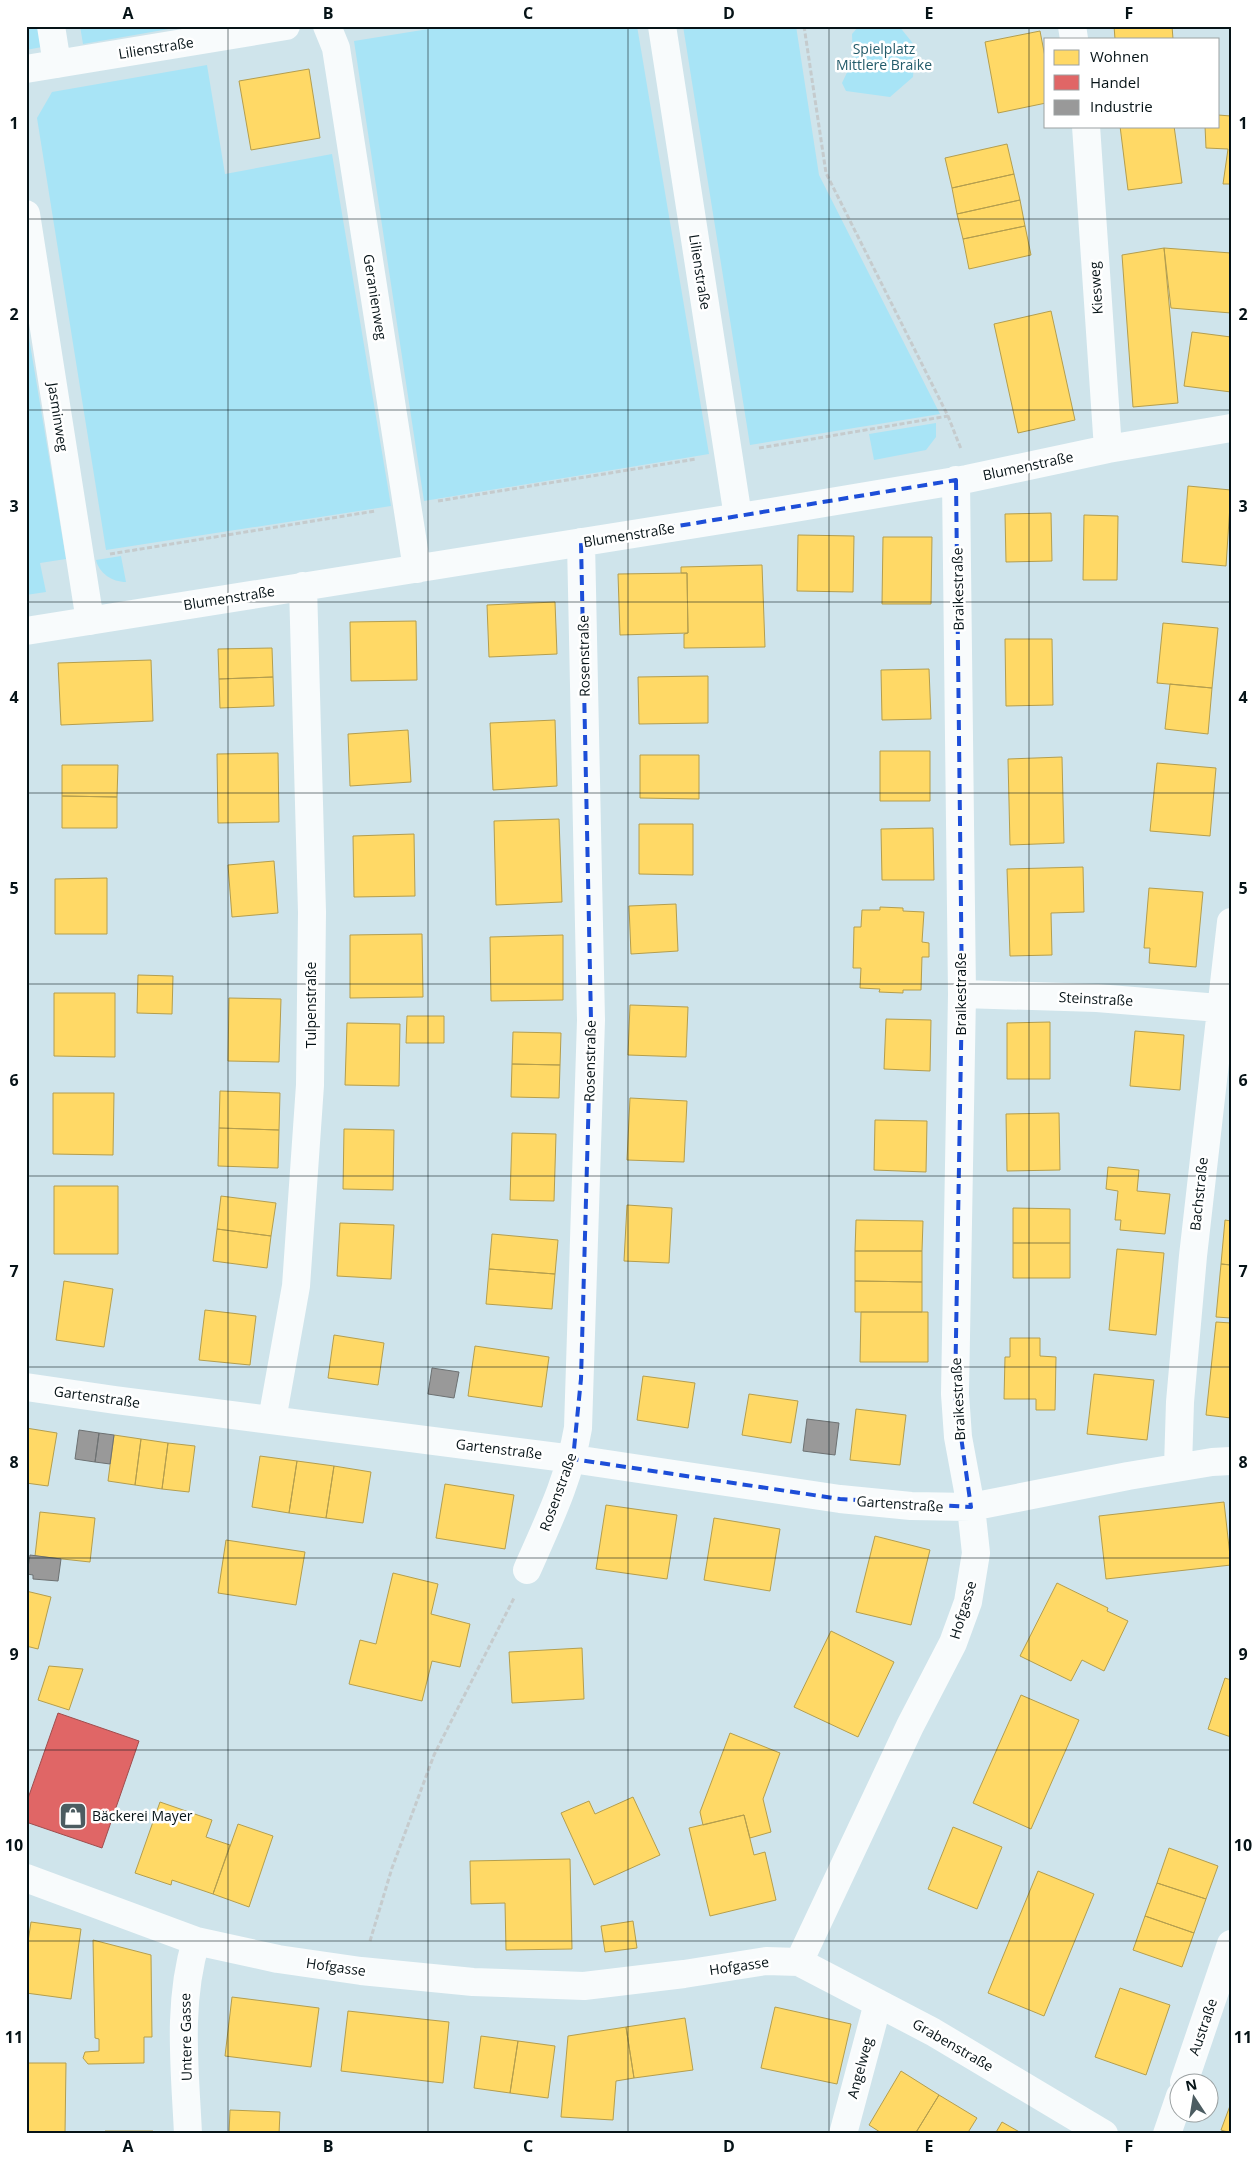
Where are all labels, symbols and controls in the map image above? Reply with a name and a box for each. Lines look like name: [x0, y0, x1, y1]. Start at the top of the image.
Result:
text: A: [122, 2, 134, 24]
text: B: [323, 2, 333, 24]
text: C: [523, 2, 533, 24]
text: D: [723, 2, 735, 24]
text: E: [925, 2, 934, 24]
text: F: [1125, 2, 1133, 24]
street label: Lilienstraße: [117, 32, 195, 63]
legend: [1044, 38, 1220, 128]
park label: Spielplatz Mittlere Braike: [836, 39, 932, 74]
text: Wohnen: [1090, 46, 1149, 66]
text: Handel: [1090, 72, 1140, 92]
text: Industrie: [1090, 96, 1153, 116]
text: 1: [9, 112, 19, 134]
text: 1: [1238, 112, 1248, 134]
street label: Lilienstraße: [685, 233, 716, 311]
street label: Geranienweg: [359, 253, 392, 341]
street label: Kiesweg: [1084, 261, 1107, 315]
text: 2: [9, 303, 19, 325]
text: 2: [1238, 303, 1248, 325]
street label: Jasminweg: [43, 379, 73, 453]
street label: Blumenstraße: [981, 447, 1075, 484]
text: 3: [9, 495, 19, 517]
text: 3: [1238, 495, 1248, 517]
street label: Blumenstraße: [582, 518, 676, 551]
street label: Braikestraße: [947, 547, 968, 631]
street label: Blumenstraße: [182, 581, 276, 614]
street label: Rosenstraße: [573, 615, 594, 697]
text: 4: [9, 686, 19, 708]
text: 4: [1238, 686, 1248, 708]
text: 5: [9, 877, 19, 899]
text: 5: [1238, 877, 1248, 899]
street label: Braikestraße: [951, 952, 970, 1036]
street label: Tulpenstraße: [301, 962, 320, 1048]
street label: Steinstraße: [1058, 987, 1134, 1010]
street label: Rosenstraße: [579, 1020, 600, 1102]
text: 6: [9, 1069, 19, 1091]
text: 6: [1238, 1069, 1248, 1091]
street label: Bachstraße: [1185, 1156, 1212, 1232]
text: 7: [9, 1260, 19, 1282]
text: 7: [1238, 1260, 1248, 1282]
street label: Braikestraße: [946, 1357, 969, 1441]
street label: Gartenstraße: [53, 1381, 142, 1412]
street label: Gartenstraße: [455, 1434, 543, 1463]
street label: Rosenstraße: [535, 1450, 581, 1534]
text: 8: [9, 1451, 19, 1473]
text: 8: [1238, 1451, 1248, 1473]
street label: Gartenstraße: [856, 1491, 944, 1516]
street label: Hofgasse: [945, 1578, 980, 1641]
text: 9: [9, 1643, 19, 1665]
text: 9: [1238, 1643, 1248, 1665]
shop icon: Bäckerei Mayer: [58, 1801, 88, 1831]
place label: Bäckerei Mayer: [92, 1806, 193, 1825]
text: 10: [5, 1834, 23, 1856]
text: 10: [1234, 1834, 1252, 1856]
street label: Hofgasse: [708, 1952, 770, 1979]
street label: Hofgasse: [305, 1953, 367, 1980]
street label: Untere Gasse: [175, 1993, 196, 2081]
street label: Austraße: [1184, 1996, 1221, 2058]
street label: Grabenstraße: [909, 2014, 997, 2075]
text: 11: [5, 2026, 23, 2048]
text: 11: [1234, 2026, 1252, 2048]
street label: Angelweg: [842, 2035, 877, 2101]
north arrow: [1170, 2072, 1220, 2122]
text: N: [1184, 2074, 1199, 2095]
text: A: [122, 2135, 134, 2157]
text: B: [323, 2135, 333, 2157]
text: C: [523, 2135, 533, 2157]
text: D: [723, 2135, 735, 2157]
text: E: [925, 2135, 934, 2157]
text: F: [1125, 2135, 1133, 2157]

